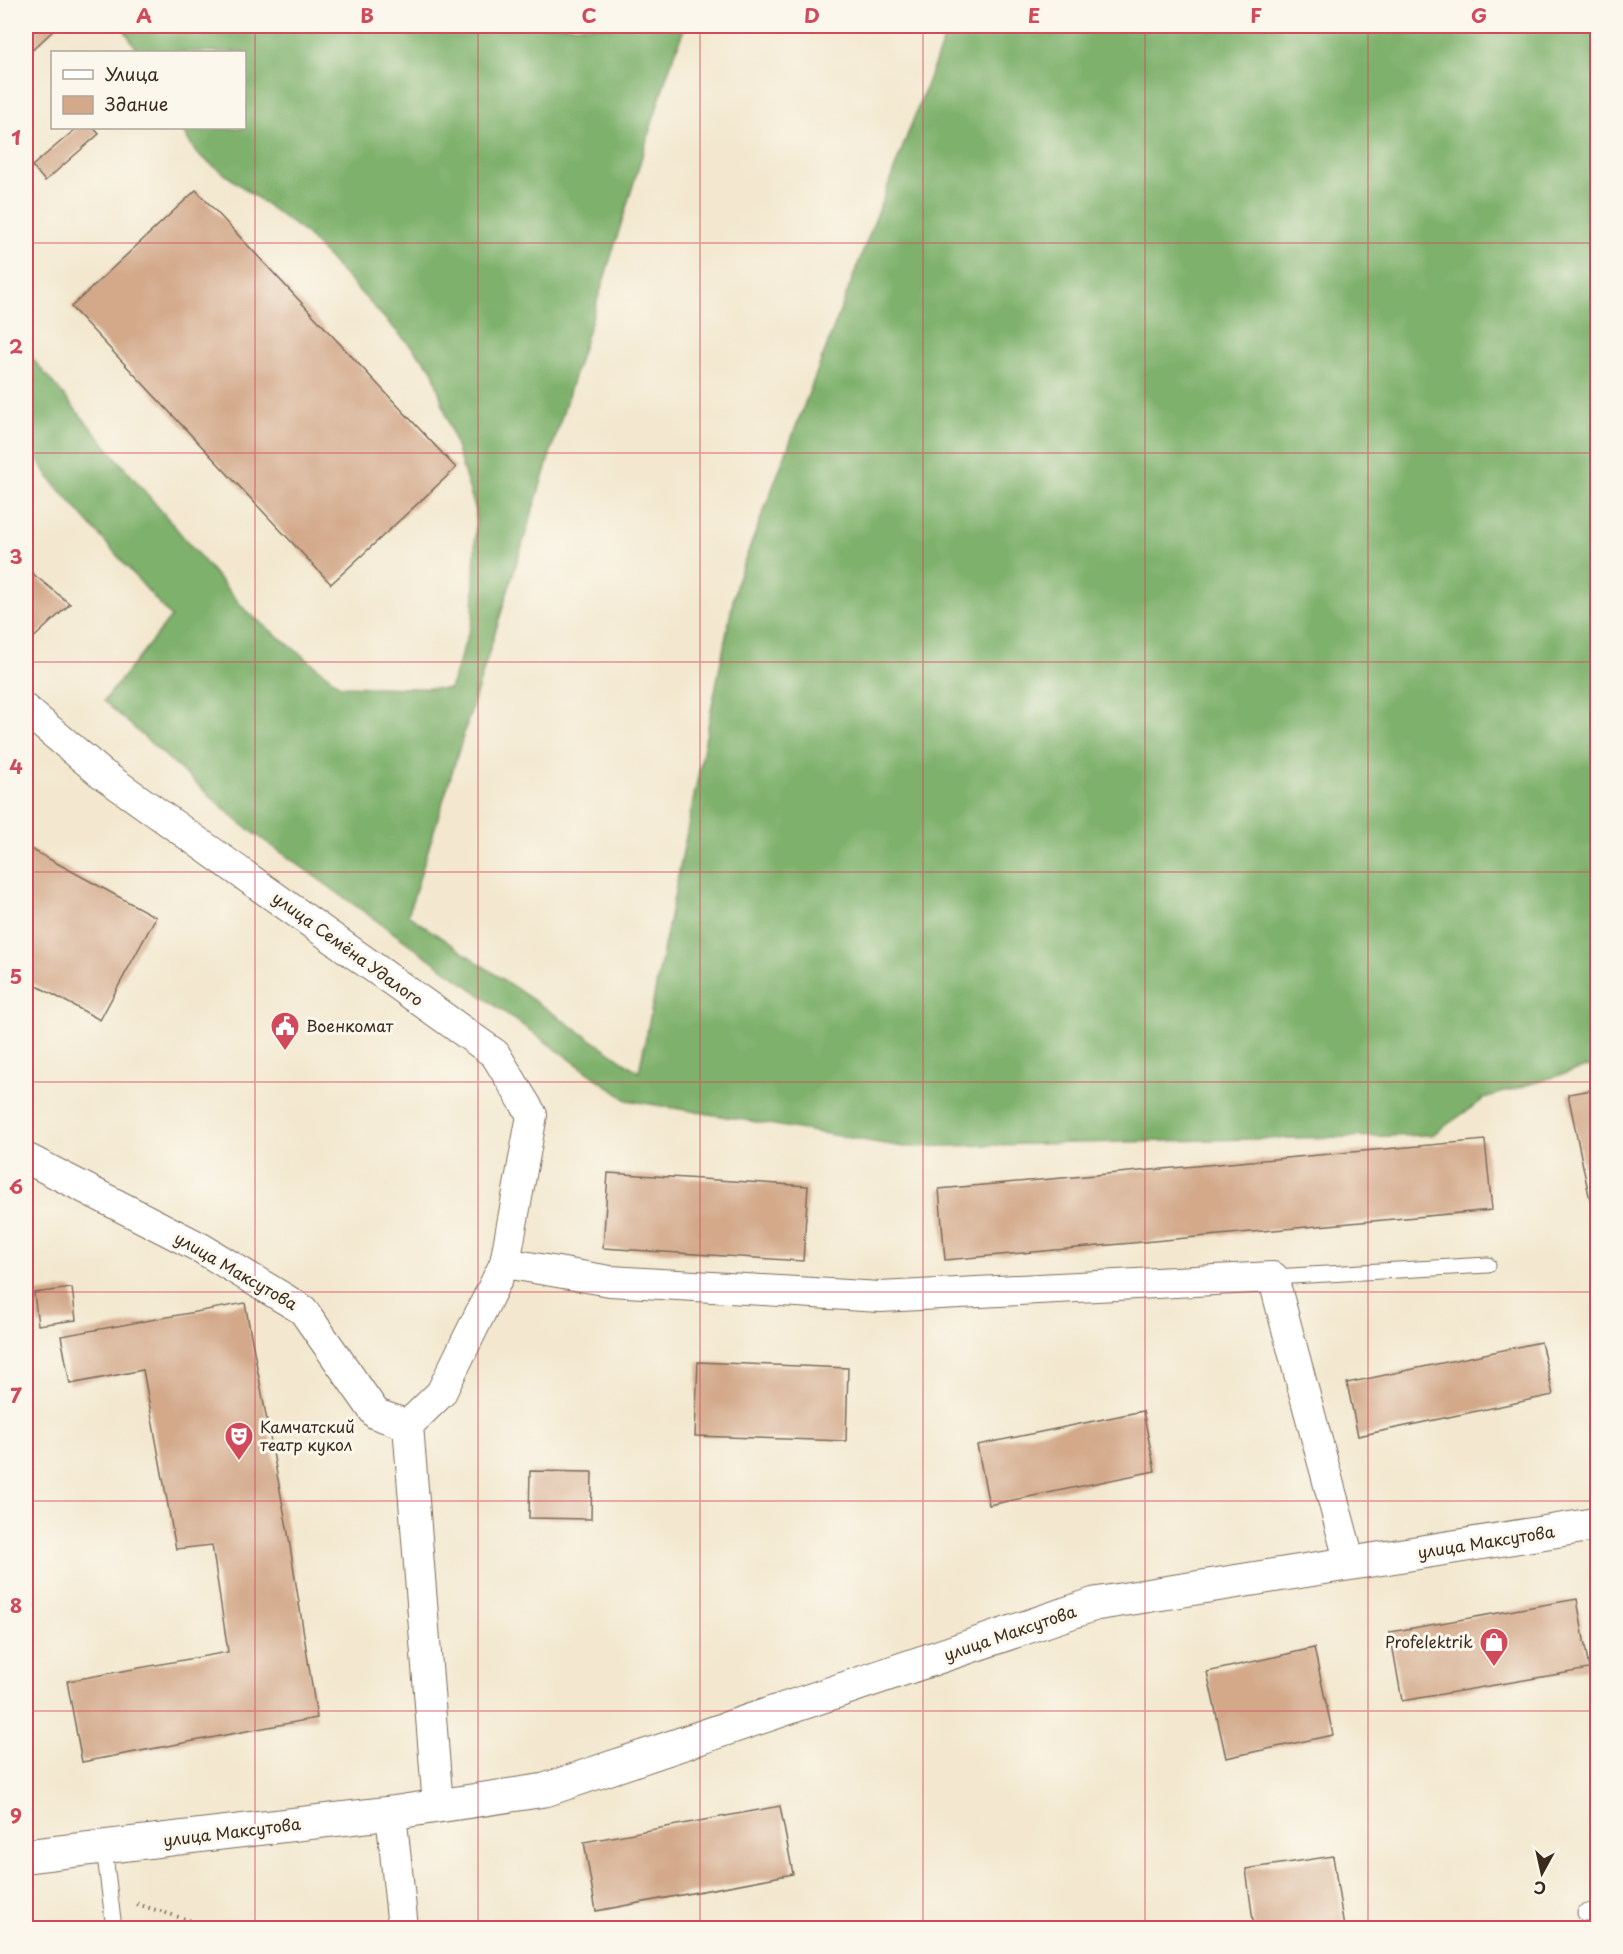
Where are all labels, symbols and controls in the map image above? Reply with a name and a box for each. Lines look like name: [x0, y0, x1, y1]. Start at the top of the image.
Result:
text: A: [136, 0, 152, 30]
text: B: [360, 0, 374, 30]
text: C: [581, 0, 597, 30]
text: D: [804, 0, 820, 30]
text: E: [1028, 0, 1040, 30]
text: F: [1250, 0, 1262, 30]
text: G: [1471, 0, 1487, 30]
legend: [51, 51, 246, 129]
text: Улица: [105, 60, 159, 87]
text: Здание: [105, 90, 168, 117]
text: 1: [11, 122, 21, 152]
text: 2: [9, 331, 23, 361]
text: 3: [9, 541, 23, 571]
text: 4: [9, 751, 23, 781]
street label: улица Семёна Удалого: [268, 885, 429, 1011]
text: 5: [10, 961, 22, 991]
public building icon: Военкомат: [269, 1010, 301, 1052]
place label: Военкомат: [306, 1013, 394, 1037]
text: 6: [9, 1171, 23, 1201]
street label: улица Максутова: [171, 1225, 302, 1315]
text: 7: [10, 1380, 22, 1410]
place label: Камчатский театр кукол: [260, 1414, 355, 1456]
theatre icon: Камчатский театр кукол: [223, 1420, 255, 1462]
street label: улица Максутова: [1416, 1518, 1556, 1564]
text: 8: [10, 1590, 22, 1620]
street label: улица Максутова: [940, 1598, 1079, 1666]
shop icon: Profelektrik: [1478, 1626, 1510, 1668]
place label: Profelektrik: [1385, 1629, 1473, 1653]
text: 9: [10, 1800, 22, 1830]
street label: улица Максутова: [162, 1811, 302, 1851]
north arrow: [1512, 1843, 1572, 1903]
text: С: [1532, 1876, 1547, 1902]

